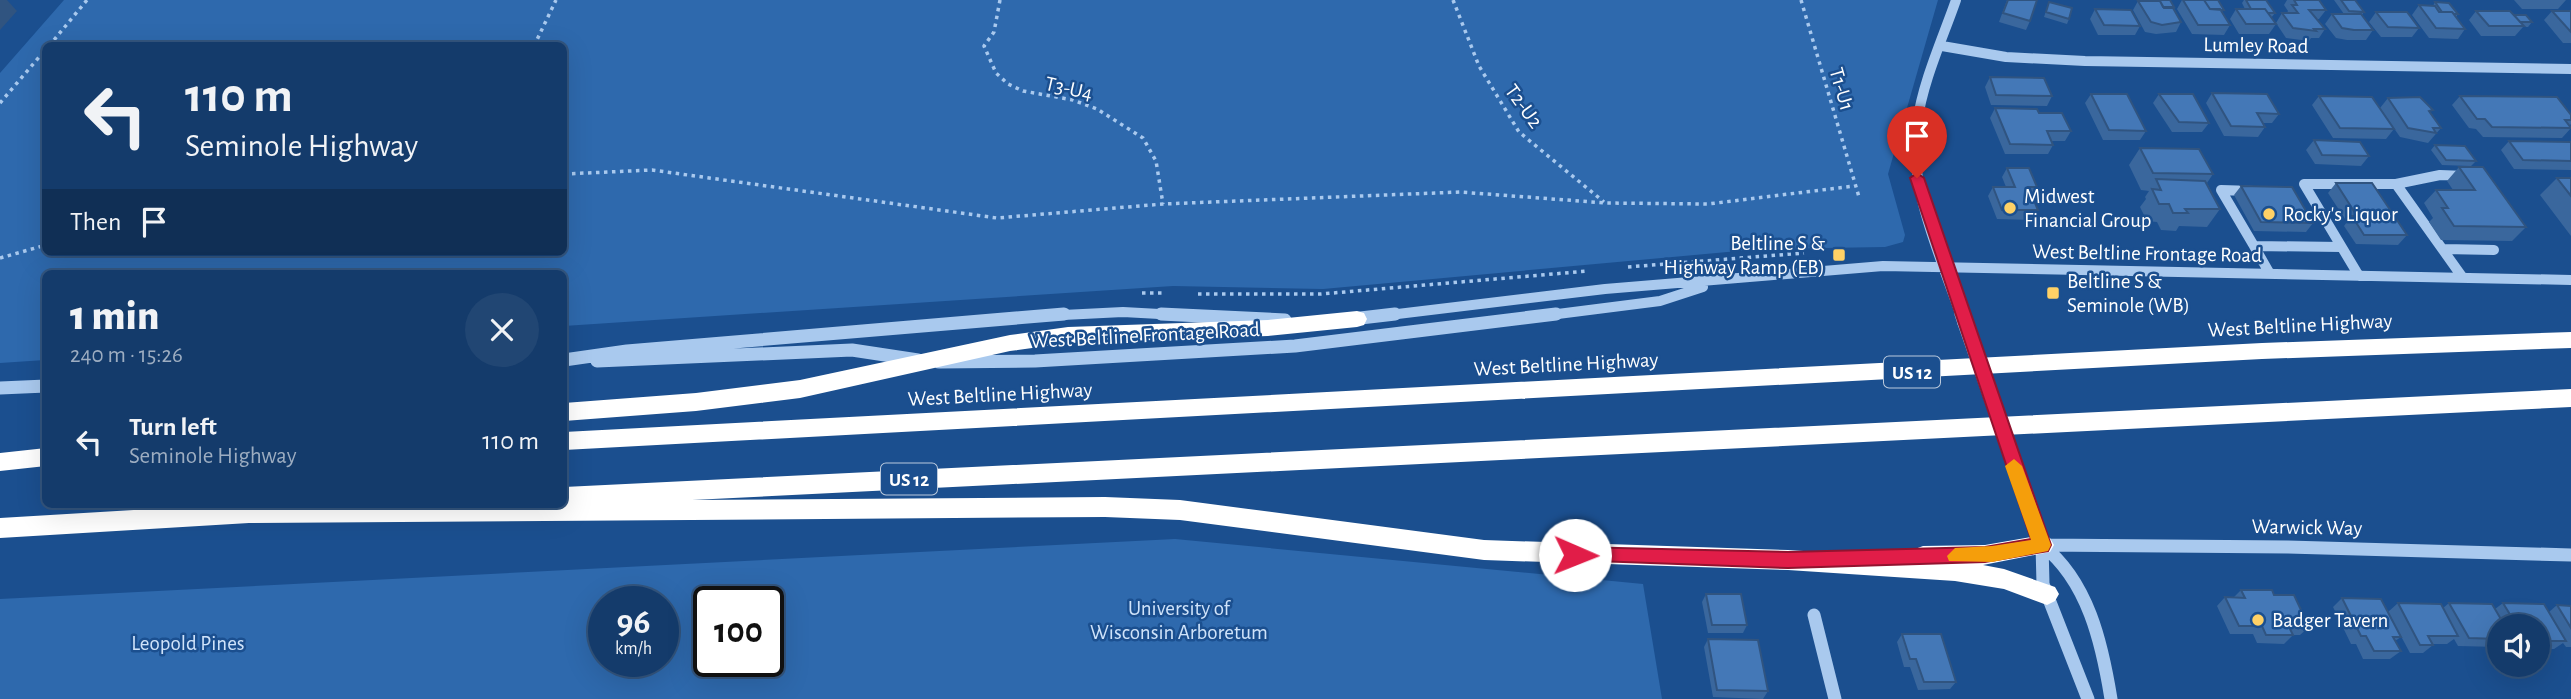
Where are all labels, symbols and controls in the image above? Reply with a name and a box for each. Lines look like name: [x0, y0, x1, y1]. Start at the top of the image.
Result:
street label: Lumley Road: [2203, 34, 2309, 57]
street label: T1-U1: [1825, 65, 1858, 113]
icon: left: [70, 70, 161, 161]
text: 110 m: [185, 72, 293, 121]
street label: T3-U4: [1043, 73, 1095, 104]
street label: T2-U2: [1501, 81, 1546, 132]
pin: [1887, 106, 1947, 178]
icon: arrive: [1898, 117, 1936, 155]
text: Seminole Highway: [185, 130, 418, 162]
place label: Midwest Financial Group: [2024, 186, 2152, 231]
marker: Midwest Financial Group: [2002, 200, 2018, 216]
icon: arrive: [135, 203, 173, 241]
place label: Rocky's Liquor: [2283, 204, 2398, 225]
marker: Rocky's Liquor: [2261, 206, 2277, 222]
text: Then: [70, 209, 121, 235]
place label: Beltline S & Highway Ramp (EB): [1664, 233, 1825, 278]
street label: West Beltline Frontage Road: [2032, 241, 2262, 266]
marker: Beltline S & Highway Ramp (EB): [1831, 247, 1847, 263]
place label: Beltline S & Seminole (WB): [2067, 271, 2190, 316]
marker: Beltline S & Seminole (WB): [2045, 285, 2061, 301]
button: close: [465, 293, 539, 367]
text: 1 min: [70, 295, 159, 337]
street label: West Beltline Highway: [2207, 310, 2393, 341]
street label: West Beltline Frontage Road: [1030, 319, 1260, 352]
text: 240 m · 15:26: [70, 344, 183, 367]
street label: West Beltline Highway: [1473, 349, 1659, 380]
road number: US 12: [1884, 356, 1940, 388]
street label: West Beltline Highway: [907, 379, 1093, 410]
text: Turn left: [129, 414, 217, 440]
icon: left: [70, 423, 108, 461]
text: 110 m: [482, 428, 539, 454]
text: Seminole Highway: [129, 445, 297, 468]
road number: US 12: [881, 464, 937, 494]
street label: Warwick Way: [2252, 516, 2362, 539]
position arrow: [1538, 518, 1612, 592]
speed limit sign: 100: [693, 586, 784, 677]
park label: University of Wisconsin Arboretum: [1090, 598, 1268, 643]
text: 96: [617, 605, 650, 640]
place label: Badger Tavern: [2272, 610, 2388, 631]
marker: Badger Tavern: [2250, 612, 2266, 628]
map controls: [2487, 614, 2550, 677]
button: sound: [2487, 614, 2550, 677]
park label: Leopold Pines: [131, 633, 245, 654]
text: km/h: [615, 640, 652, 658]

